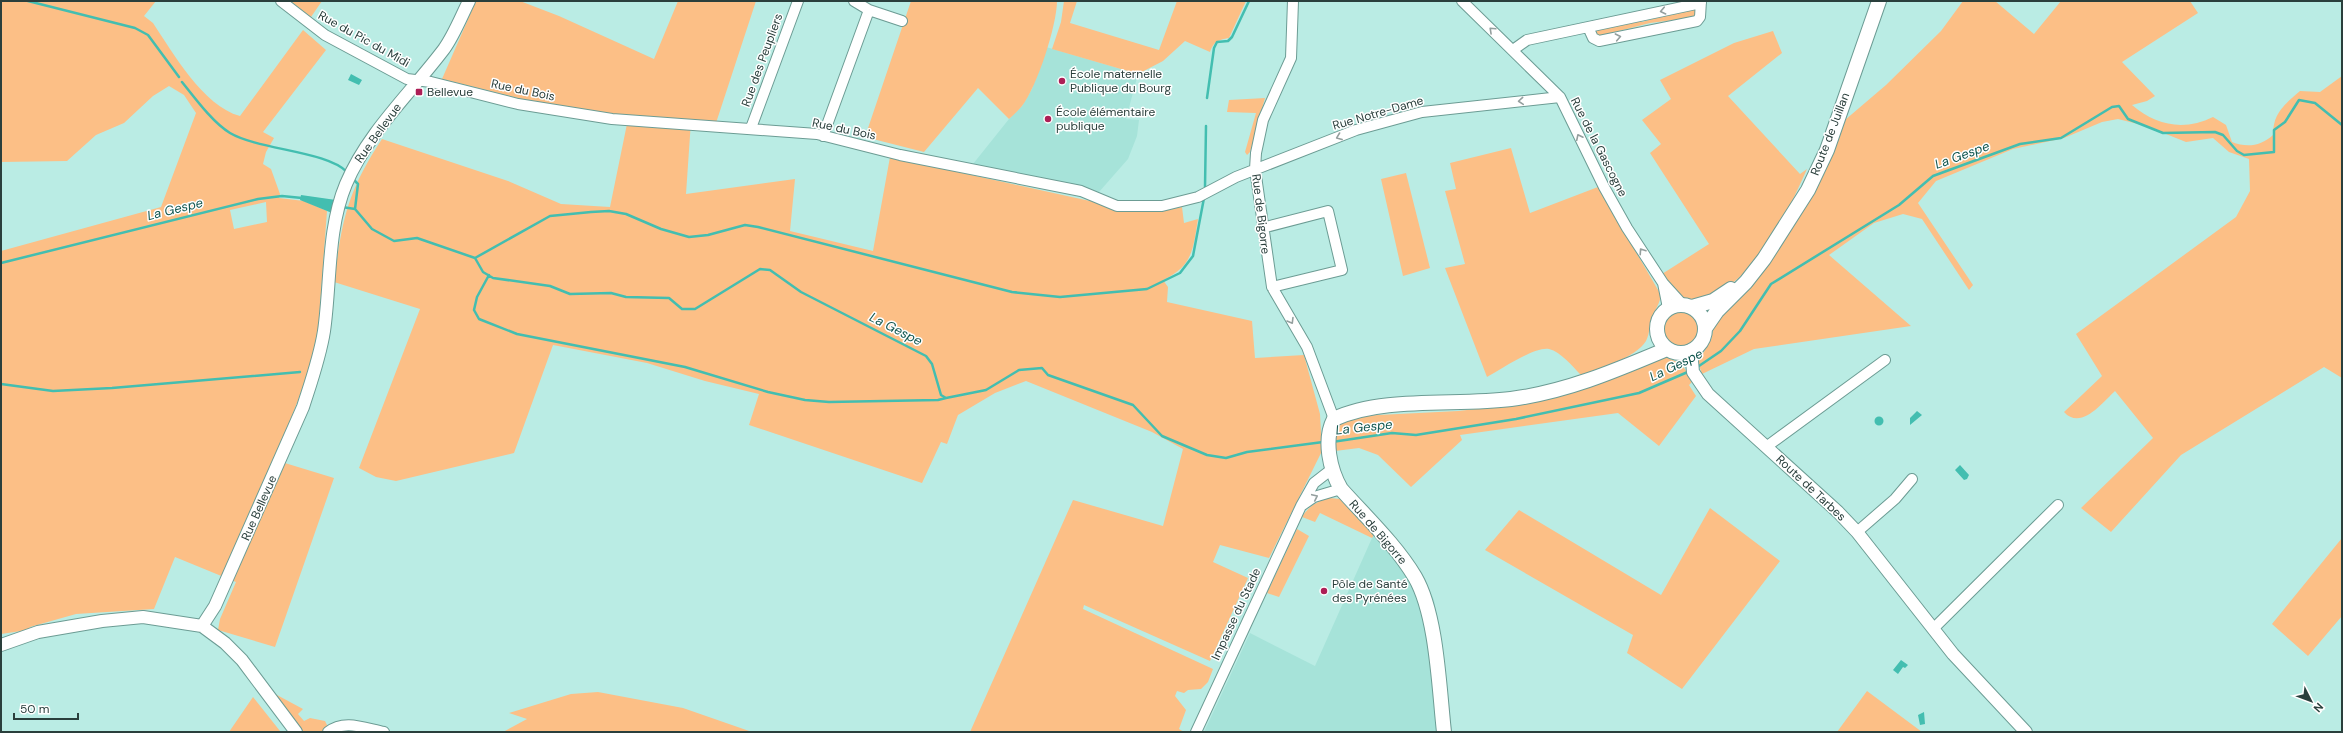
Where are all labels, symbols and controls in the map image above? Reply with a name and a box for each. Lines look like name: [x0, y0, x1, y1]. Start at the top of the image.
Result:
street label: Rue du Pic du Midi: [315, 7, 413, 71]
one-way arrow: [1660, 7, 1666, 15]
street label: Rue des Peupliers: [738, 11, 786, 109]
one-way arrow: [1489, 28, 1497, 35]
one-way arrow: [1615, 33, 1621, 41]
place label: École maternelle Publique du Bourg: [1070, 66, 1171, 96]
street label: Rue du Bois: [490, 75, 556, 105]
marker: École maternelle Publique du Bourg: [1057, 76, 1067, 86]
place label: Bellevue: [427, 84, 473, 100]
marker: Bellevue: [414, 87, 424, 97]
street label: Route de Juillan: [1807, 90, 1853, 178]
street label: Rue Notre-Dame: [1331, 92, 1425, 134]
street label: Rue de la Gascogne: [1567, 94, 1631, 200]
one-way arrow: [1518, 96, 1524, 105]
street label: Rue Bellevue: [351, 100, 405, 166]
place label: École élémentaire publique: [1056, 104, 1155, 134]
street label: Rue du Bois: [811, 114, 877, 144]
marker: École élémentaire publique: [1043, 114, 1053, 124]
one-way arrow: [1336, 132, 1343, 140]
one-way arrow: [1576, 134, 1584, 141]
water label: La Gespe: [1932, 137, 1992, 173]
street label: Rue de Bigorre: [1248, 173, 1274, 255]
water label: La Gespe: [145, 194, 205, 224]
one-way arrow: [1639, 248, 1646, 255]
water label: La Gespe: [867, 308, 925, 350]
one-way arrow: [1287, 317, 1294, 324]
water label: La Gespe: [1647, 345, 1705, 385]
water label: La Gespe: [1335, 416, 1393, 438]
street label: Route de Tarbes: [1773, 451, 1849, 525]
street label: Rue Bellevue: [237, 473, 281, 543]
one-way arrow: [1312, 494, 1319, 502]
street label: Rue de Bigorre: [1345, 496, 1411, 568]
street label: Impasse du Stade: [1208, 565, 1264, 663]
place label: Pôle de Santé des Pyrénées: [1332, 576, 1408, 606]
marker: Pôle de Santé des Pyrénées: [1319, 586, 1329, 596]
north arrow: [2291, 681, 2331, 721]
scale bar: [14, 695, 78, 721]
text: N: [2311, 700, 2326, 715]
text: 50 m: [20, 701, 49, 717]

